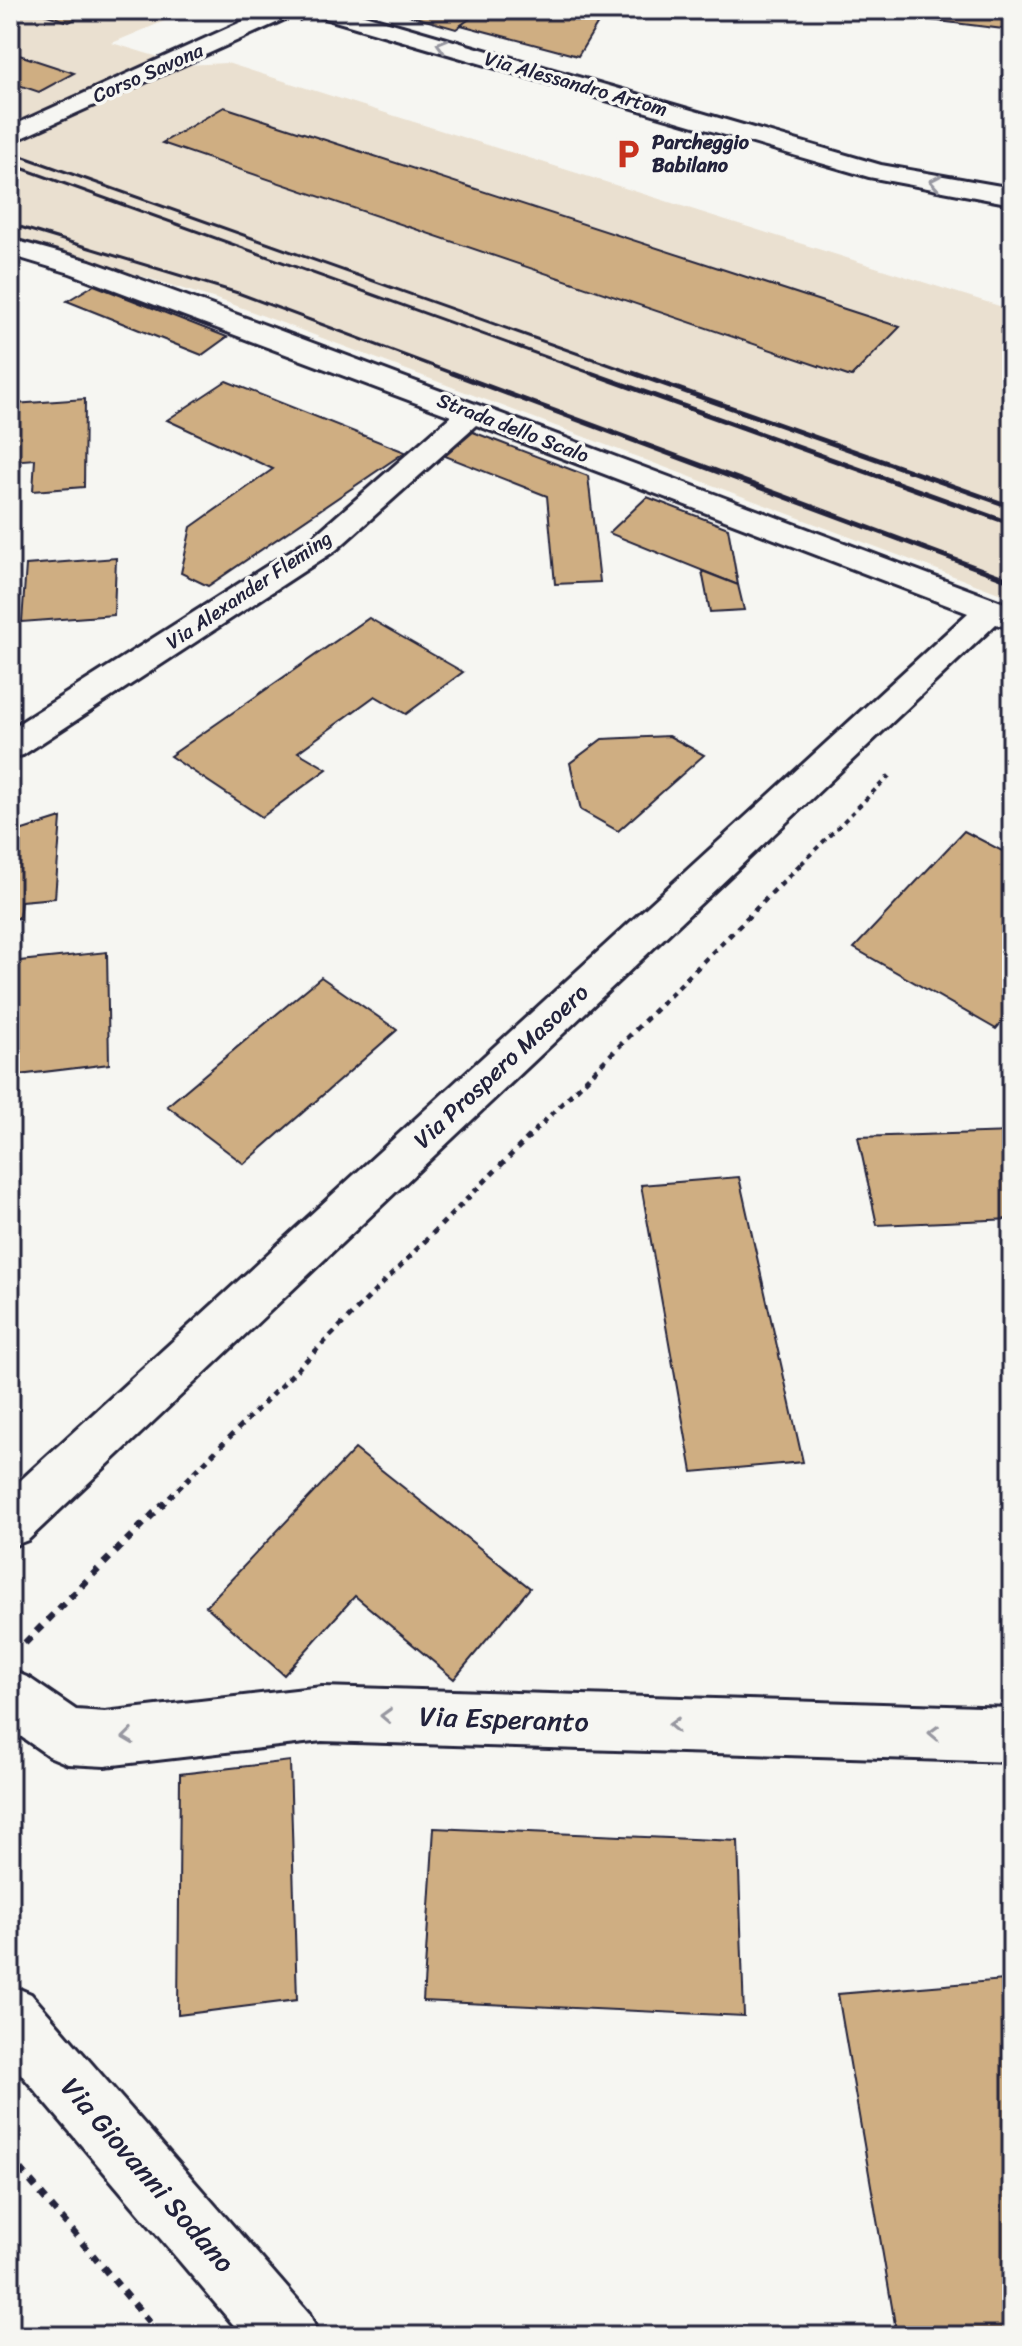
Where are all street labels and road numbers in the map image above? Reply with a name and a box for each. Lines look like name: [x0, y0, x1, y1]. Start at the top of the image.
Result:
street label: Corso Savona: [87, 33, 210, 113]
street label: Via Alessandro Artom: [480, 41, 672, 127]
street label: Strada dello Scalo: [432, 383, 594, 473]
street label: Via Alexander Fleming: [159, 521, 339, 659]
street label: Via Prospero Masoero: [403, 973, 599, 1159]
street label: Via Esperanto: [418, 1692, 590, 1746]
street label: Via Giovanni Sodano: [48, 2066, 248, 2284]

